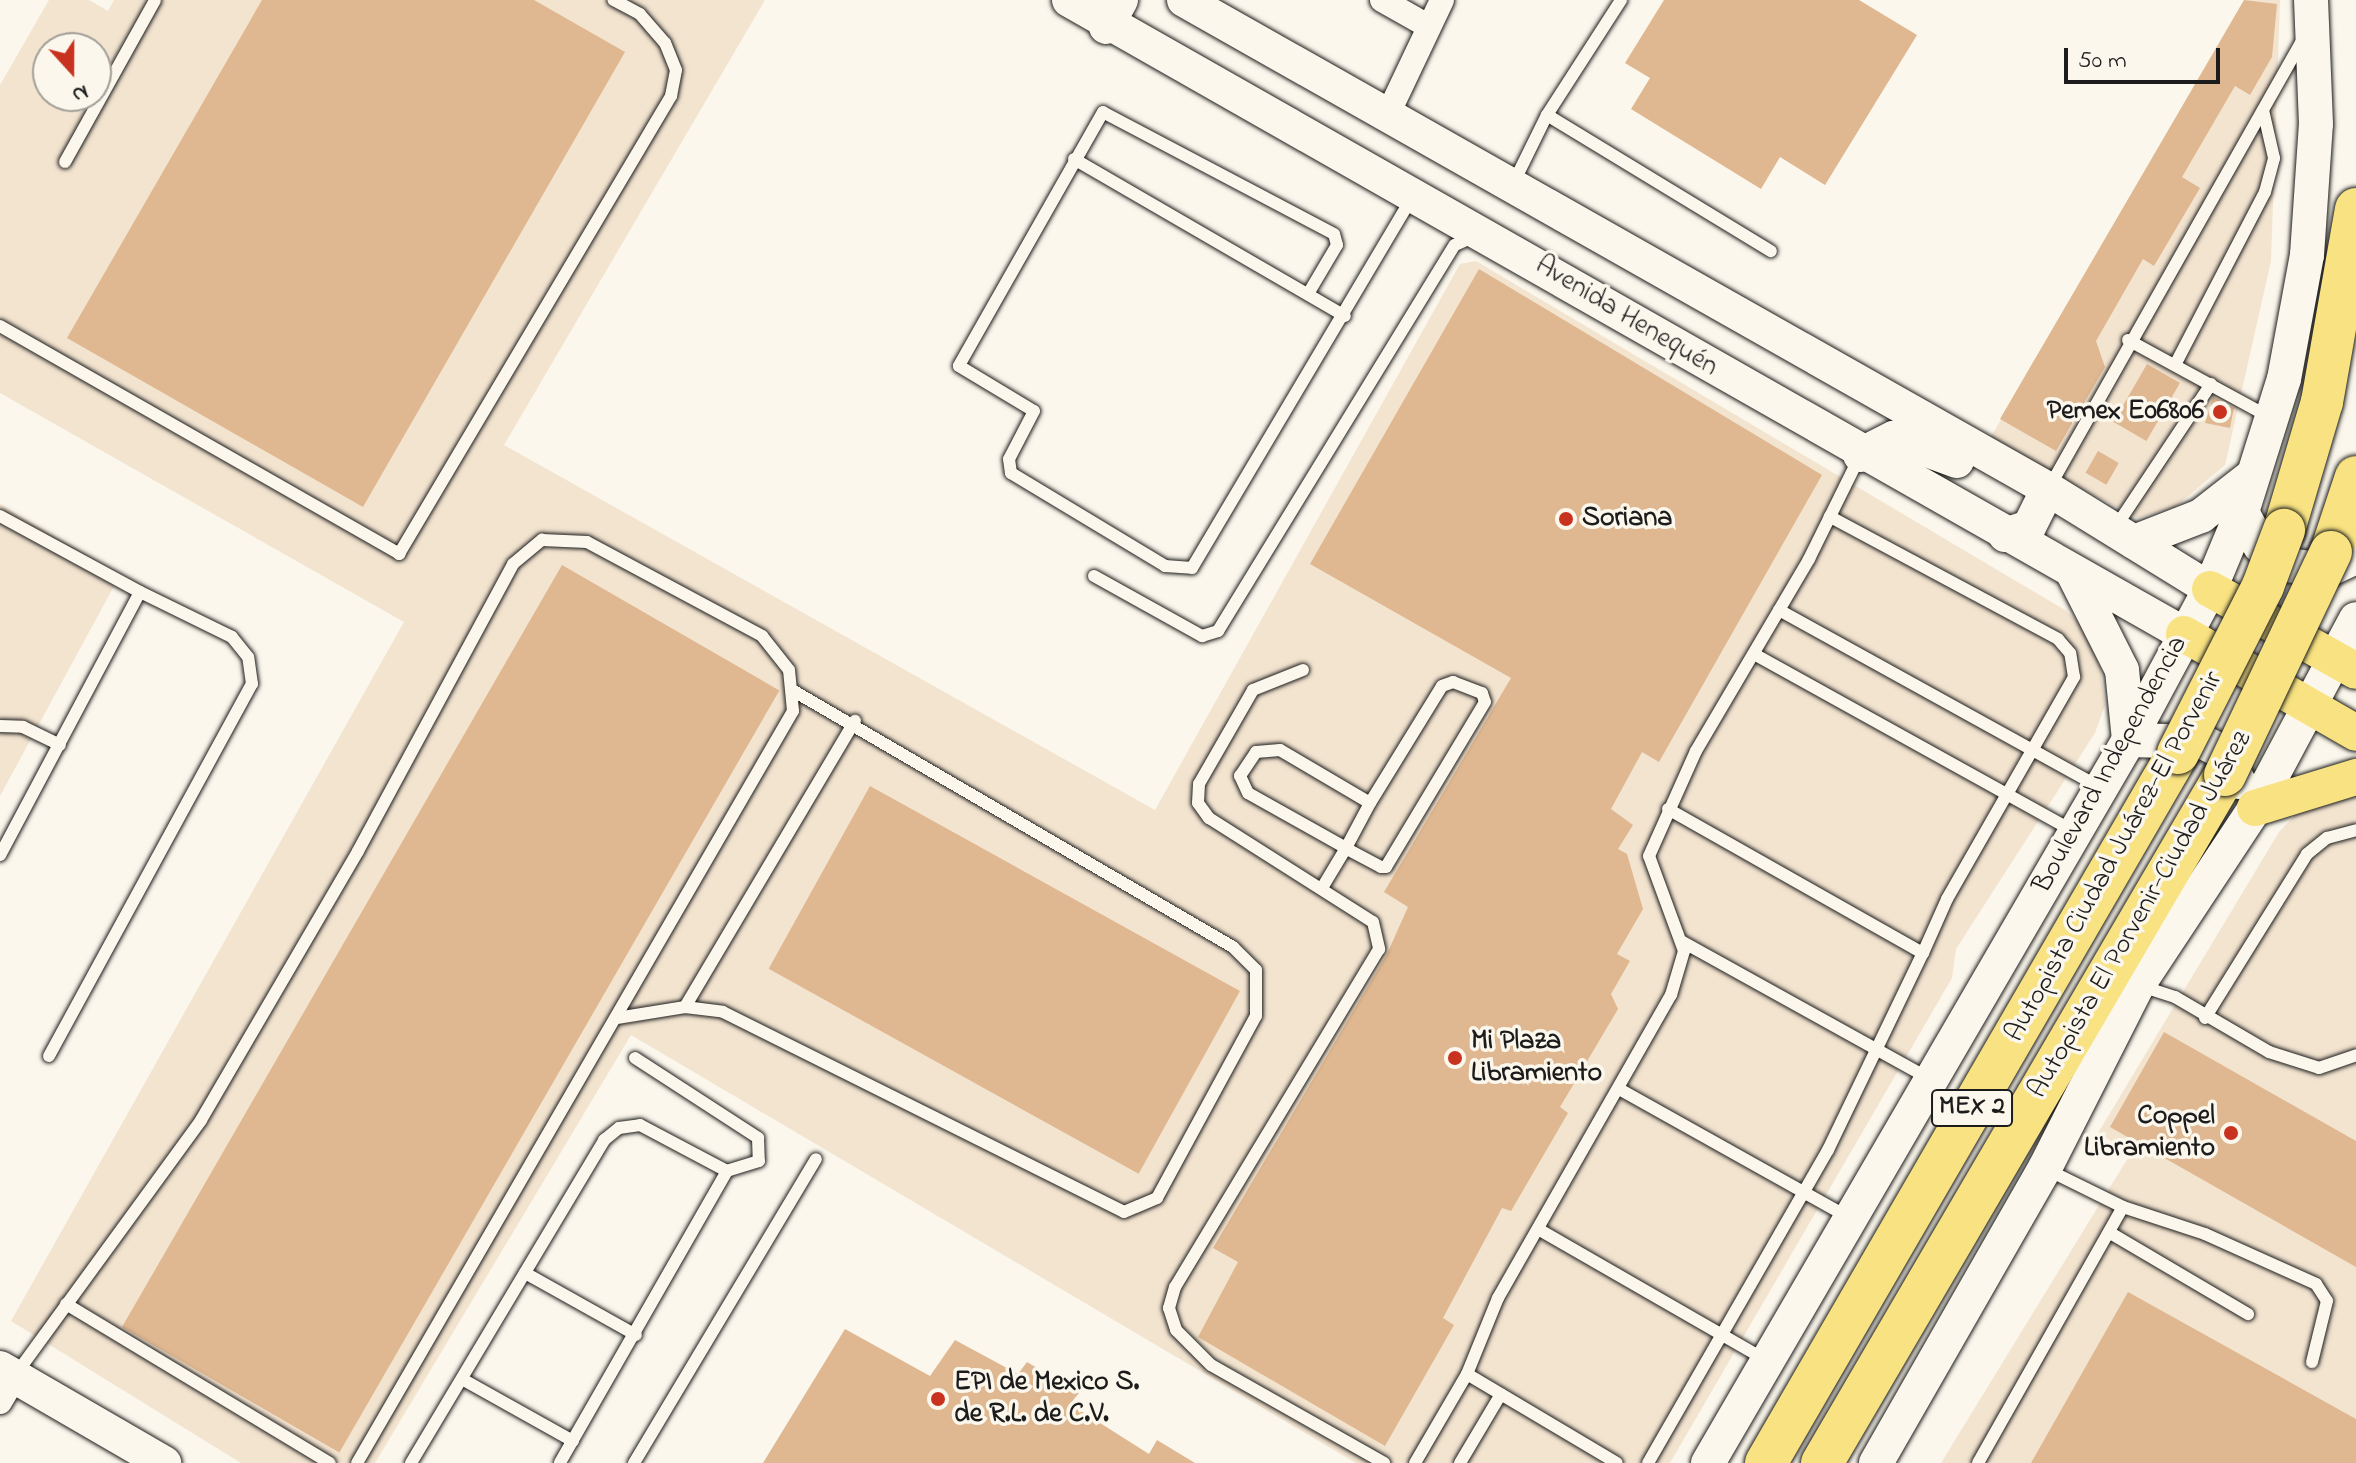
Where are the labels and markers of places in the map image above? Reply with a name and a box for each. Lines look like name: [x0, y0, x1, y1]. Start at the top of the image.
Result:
place label: Pemex E06806: [2047, 395, 2204, 429]
marker: Pemex E06806: [2211, 403, 2229, 421]
place label: Soriana: [1582, 502, 1672, 536]
marker: Soriana: [1557, 510, 1575, 528]
place label: Mi Plaza Libramiento: [1471, 1025, 1602, 1091]
marker: Mi Plaza Libramiento: [1446, 1049, 1464, 1067]
place label: Coppel Libramiento: [2084, 1100, 2215, 1166]
marker: Coppel Libramiento: [2222, 1124, 2240, 1142]
place label: EPI de Mexico S. de R.L. de C.V.: [954, 1366, 1139, 1432]
marker: EPI de Mexico S. de R.L. de C.V.: [929, 1390, 947, 1408]

